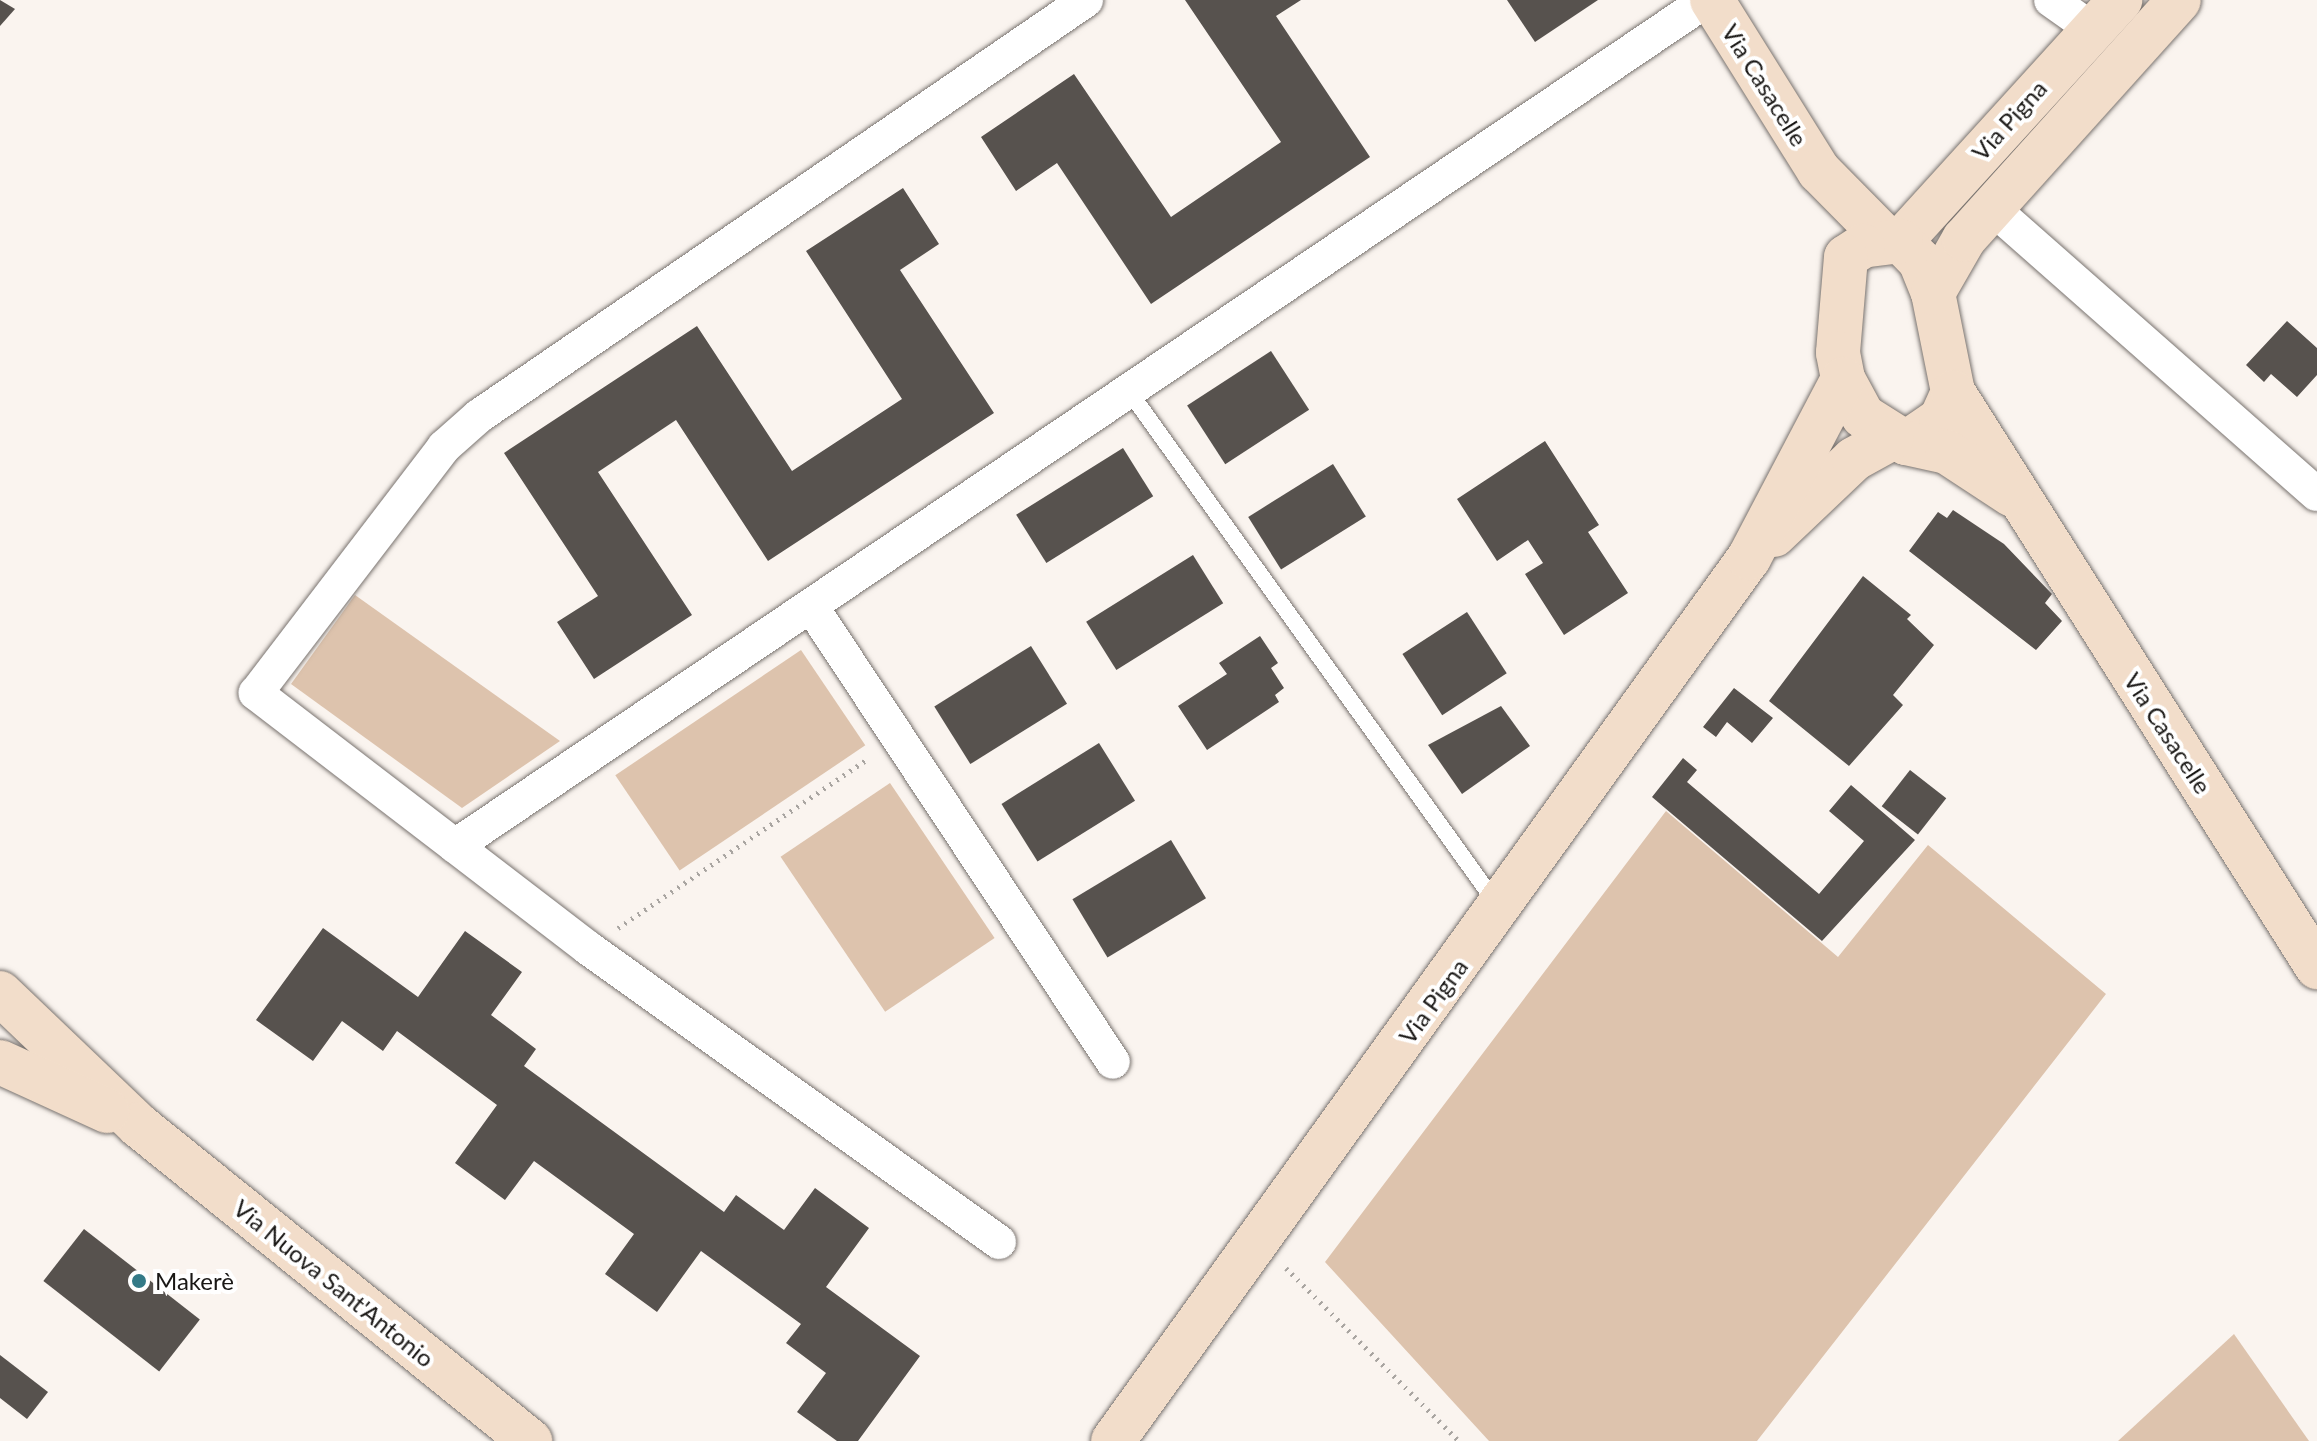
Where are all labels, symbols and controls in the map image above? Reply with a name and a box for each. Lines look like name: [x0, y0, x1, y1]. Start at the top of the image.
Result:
street label: Via Casacelle: [1716, 19, 1814, 151]
street label: Via Pigna: [1966, 74, 2052, 166]
street label: Via Casacelle: [2118, 667, 2218, 799]
street label: Via Pigna: [1393, 953, 1473, 1049]
street label: Via Nuova Sant'Antonio: [228, 1193, 440, 1373]
place label: Makerè: [155, 1267, 234, 1295]
marker: Makerè: [130, 1272, 148, 1290]

